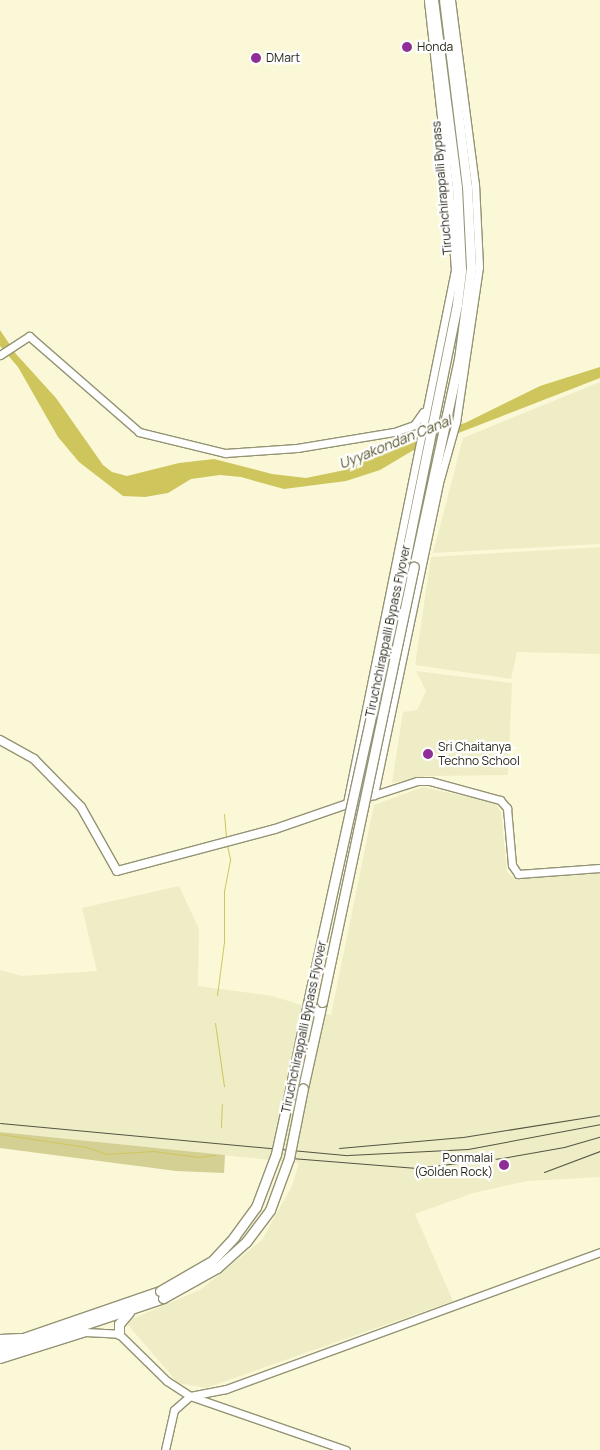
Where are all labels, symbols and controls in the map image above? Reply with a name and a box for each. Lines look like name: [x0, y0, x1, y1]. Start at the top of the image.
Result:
place label: Honda: [417, 40, 453, 54]
marker: Honda: [401, 41, 413, 53]
place label: DMart: [266, 51, 300, 65]
marker: DMart: [250, 52, 262, 64]
street label: Tiruchchirappalli Bypass: [429, 121, 455, 255]
water label: Uyyakondan Canal: [336, 412, 454, 472]
street label: Tiruchchirappalli Bypass Flyover: [363, 544, 413, 718]
place label: Sri Chaitanya Techno School: [438, 740, 520, 768]
marker: Sri Chaitanya Techno School: [422, 748, 434, 760]
street label: Tiruchchirappalli Bypass Flyover: [279, 940, 329, 1114]
place label: Ponmalai (Golden Rock): [414, 1151, 493, 1179]
marker: Ponmalai (Golden Rock): [497, 1158, 511, 1172]

